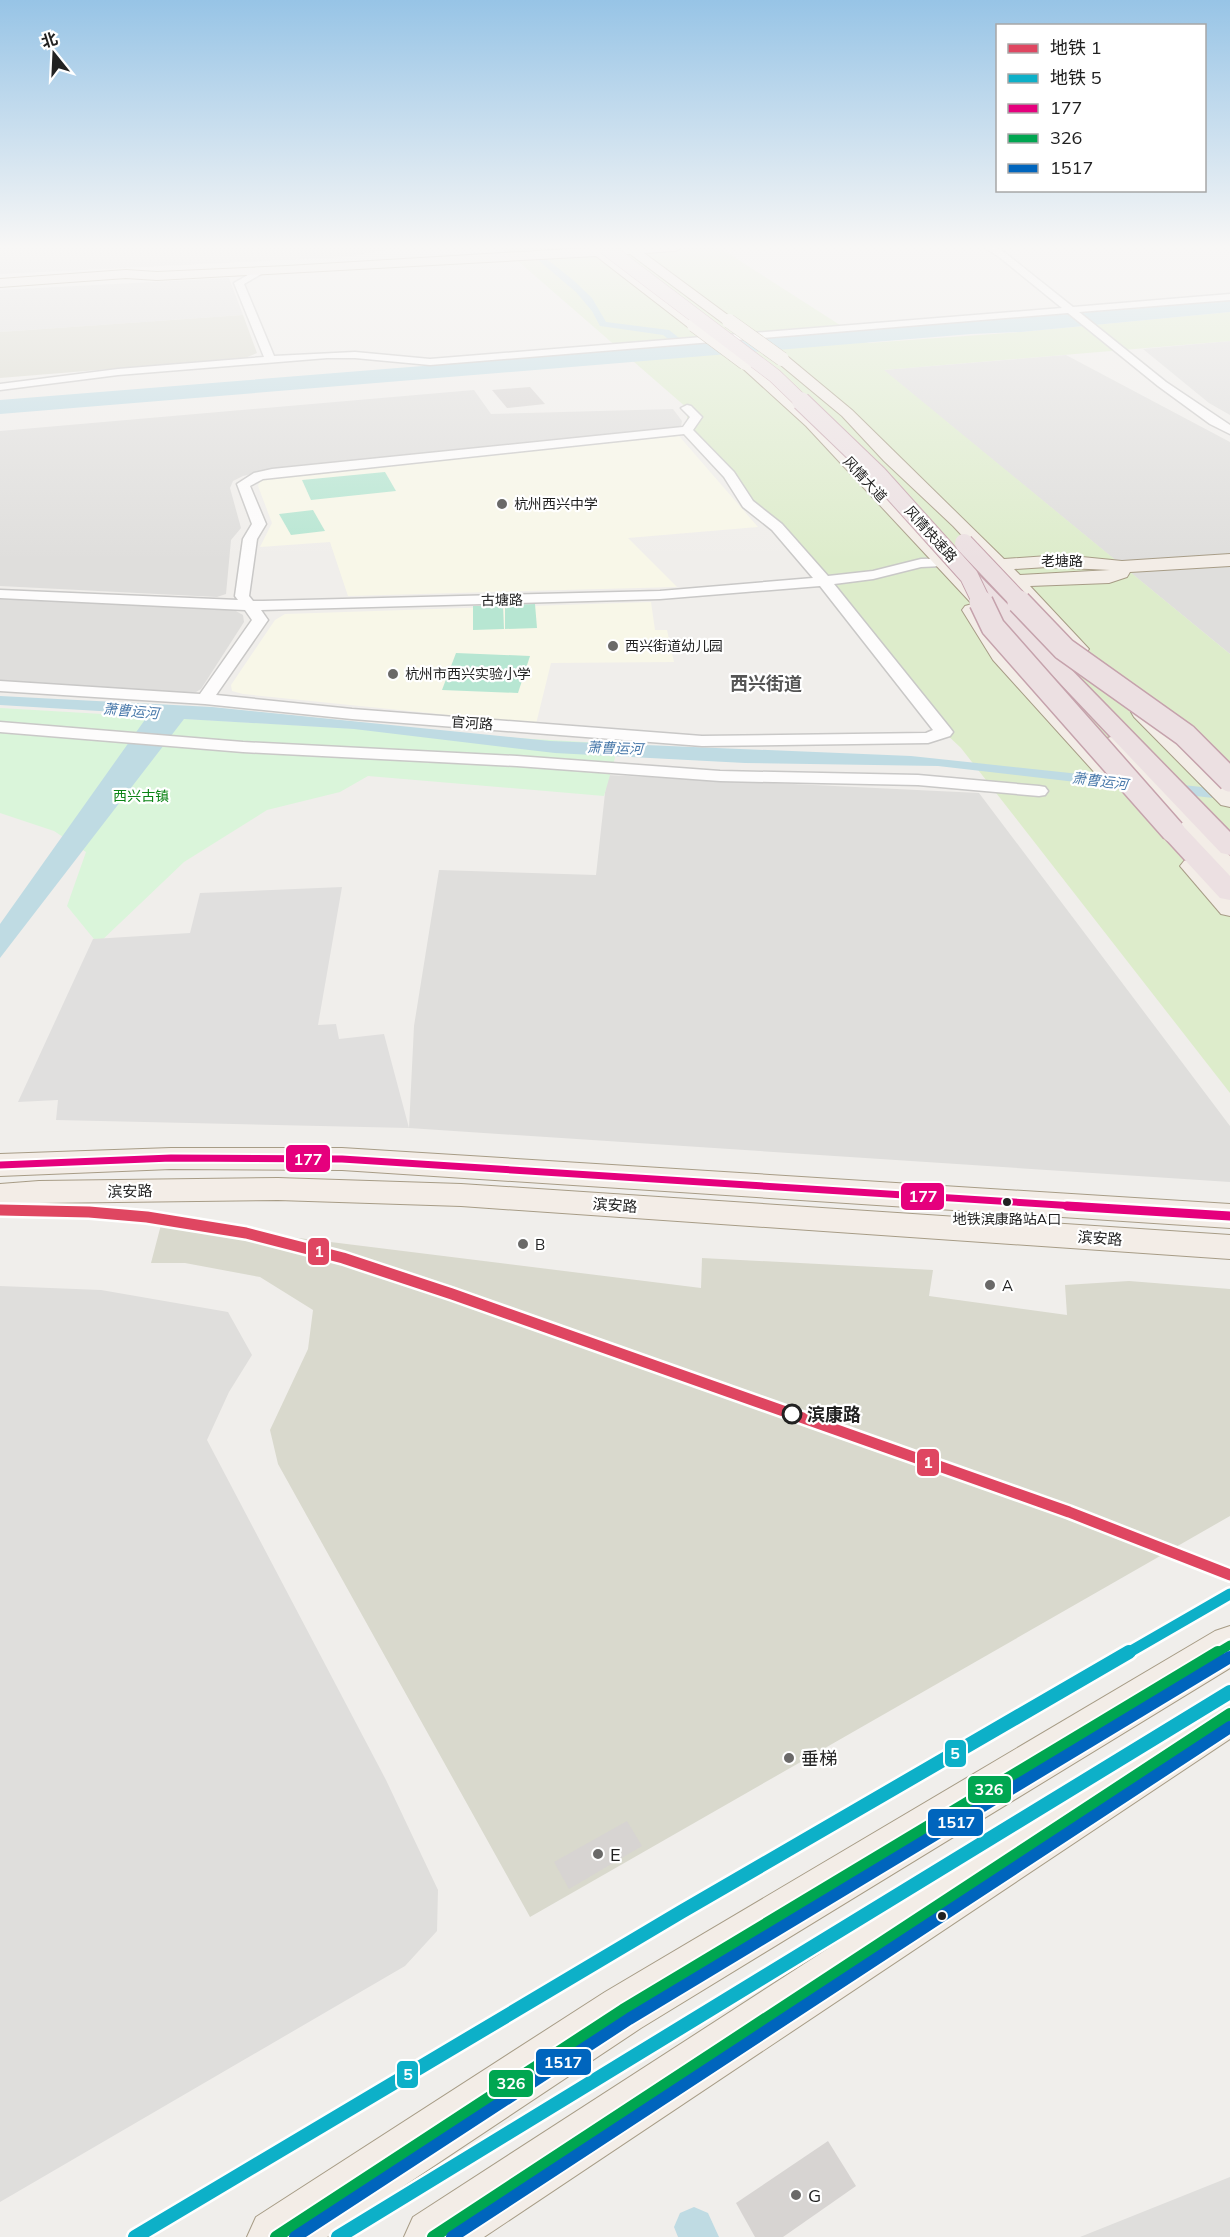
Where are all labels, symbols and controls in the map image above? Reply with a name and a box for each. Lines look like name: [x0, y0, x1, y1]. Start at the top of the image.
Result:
north arrow: [24, 24, 84, 84]
legend: [996, 24, 1206, 192]
text: 北: [39, 28, 60, 52]
text: 地铁 1: [1050, 36, 1102, 59]
text: 地铁 5: [1050, 66, 1102, 89]
text: 177: [1050, 96, 1082, 119]
text: 326: [1050, 126, 1082, 149]
text: 1517: [1050, 156, 1093, 179]
street label: 风情大道: [839, 452, 891, 506]
place label: 杭州西兴中学: [514, 495, 598, 513]
marker: 杭州西兴中学: [495, 497, 509, 511]
street label: 风情快速路: [901, 502, 961, 566]
street label: 老塘路: [1041, 552, 1083, 570]
street label: 古塘路: [481, 591, 523, 609]
place label: 西兴街道幼儿园: [625, 637, 723, 655]
marker: 西兴街道幼儿园: [606, 639, 620, 653]
place label: 杭州市西兴实验小学: [405, 665, 531, 683]
marker: 杭州市西兴实验小学: [386, 667, 400, 681]
district label: 西兴街道: [730, 672, 802, 695]
water label: 萧曹运河: [102, 700, 163, 723]
street label: 官河路: [450, 713, 494, 733]
water label: 萧曹运河: [587, 738, 646, 758]
water label: 萧曹运河: [1071, 769, 1132, 794]
park label: 西兴古镇: [113, 787, 169, 805]
line badge: 177: [285, 1144, 331, 1173]
text: 177: [294, 1149, 322, 1169]
street label: 滨安路: [107, 1181, 153, 1201]
line badge: 177: [900, 1182, 945, 1211]
text: 177: [909, 1186, 937, 1206]
street label: 滨安路: [592, 1194, 638, 1216]
marker: 地铁滨康路站A口: [1001, 1196, 1013, 1208]
place label: 地铁滨康路站A口: [953, 1210, 1061, 1228]
street label: 滨安路: [1077, 1227, 1123, 1249]
place label: B: [535, 1235, 545, 1254]
line badge: 1: [307, 1237, 330, 1266]
marker: B: [516, 1237, 530, 1251]
text: 1: [314, 1241, 324, 1261]
place label: A: [1002, 1276, 1013, 1295]
marker: A: [983, 1278, 997, 1292]
place label: 滨康路: [807, 1403, 861, 1426]
marker: 滨康路: [782, 1404, 802, 1424]
line badge: 1: [916, 1448, 940, 1477]
text: 1: [923, 1452, 933, 1472]
line badge: 5: [944, 1739, 967, 1768]
text: 5: [950, 1743, 960, 1763]
place label: 垂梯: [801, 1747, 837, 1770]
marker: 垂梯: [782, 1751, 796, 1765]
line badge: 326: [967, 1775, 1012, 1804]
text: 326: [975, 1779, 1004, 1799]
line badge: 1517: [927, 1808, 984, 1837]
text: 1517: [937, 1812, 975, 1832]
place label: E: [610, 1843, 621, 1866]
marker: E: [591, 1847, 605, 1861]
unlabelled marker: [936, 1910, 948, 1922]
line badge: 1517: [535, 2048, 592, 2076]
text: 1517: [544, 2052, 582, 2072]
line badge: 5: [396, 2060, 419, 2089]
text: 5: [403, 2064, 413, 2084]
line badge: 326: [488, 2069, 534, 2098]
text: 326: [497, 2073, 526, 2093]
place label: G: [808, 2184, 821, 2207]
marker: G: [789, 2188, 803, 2202]

